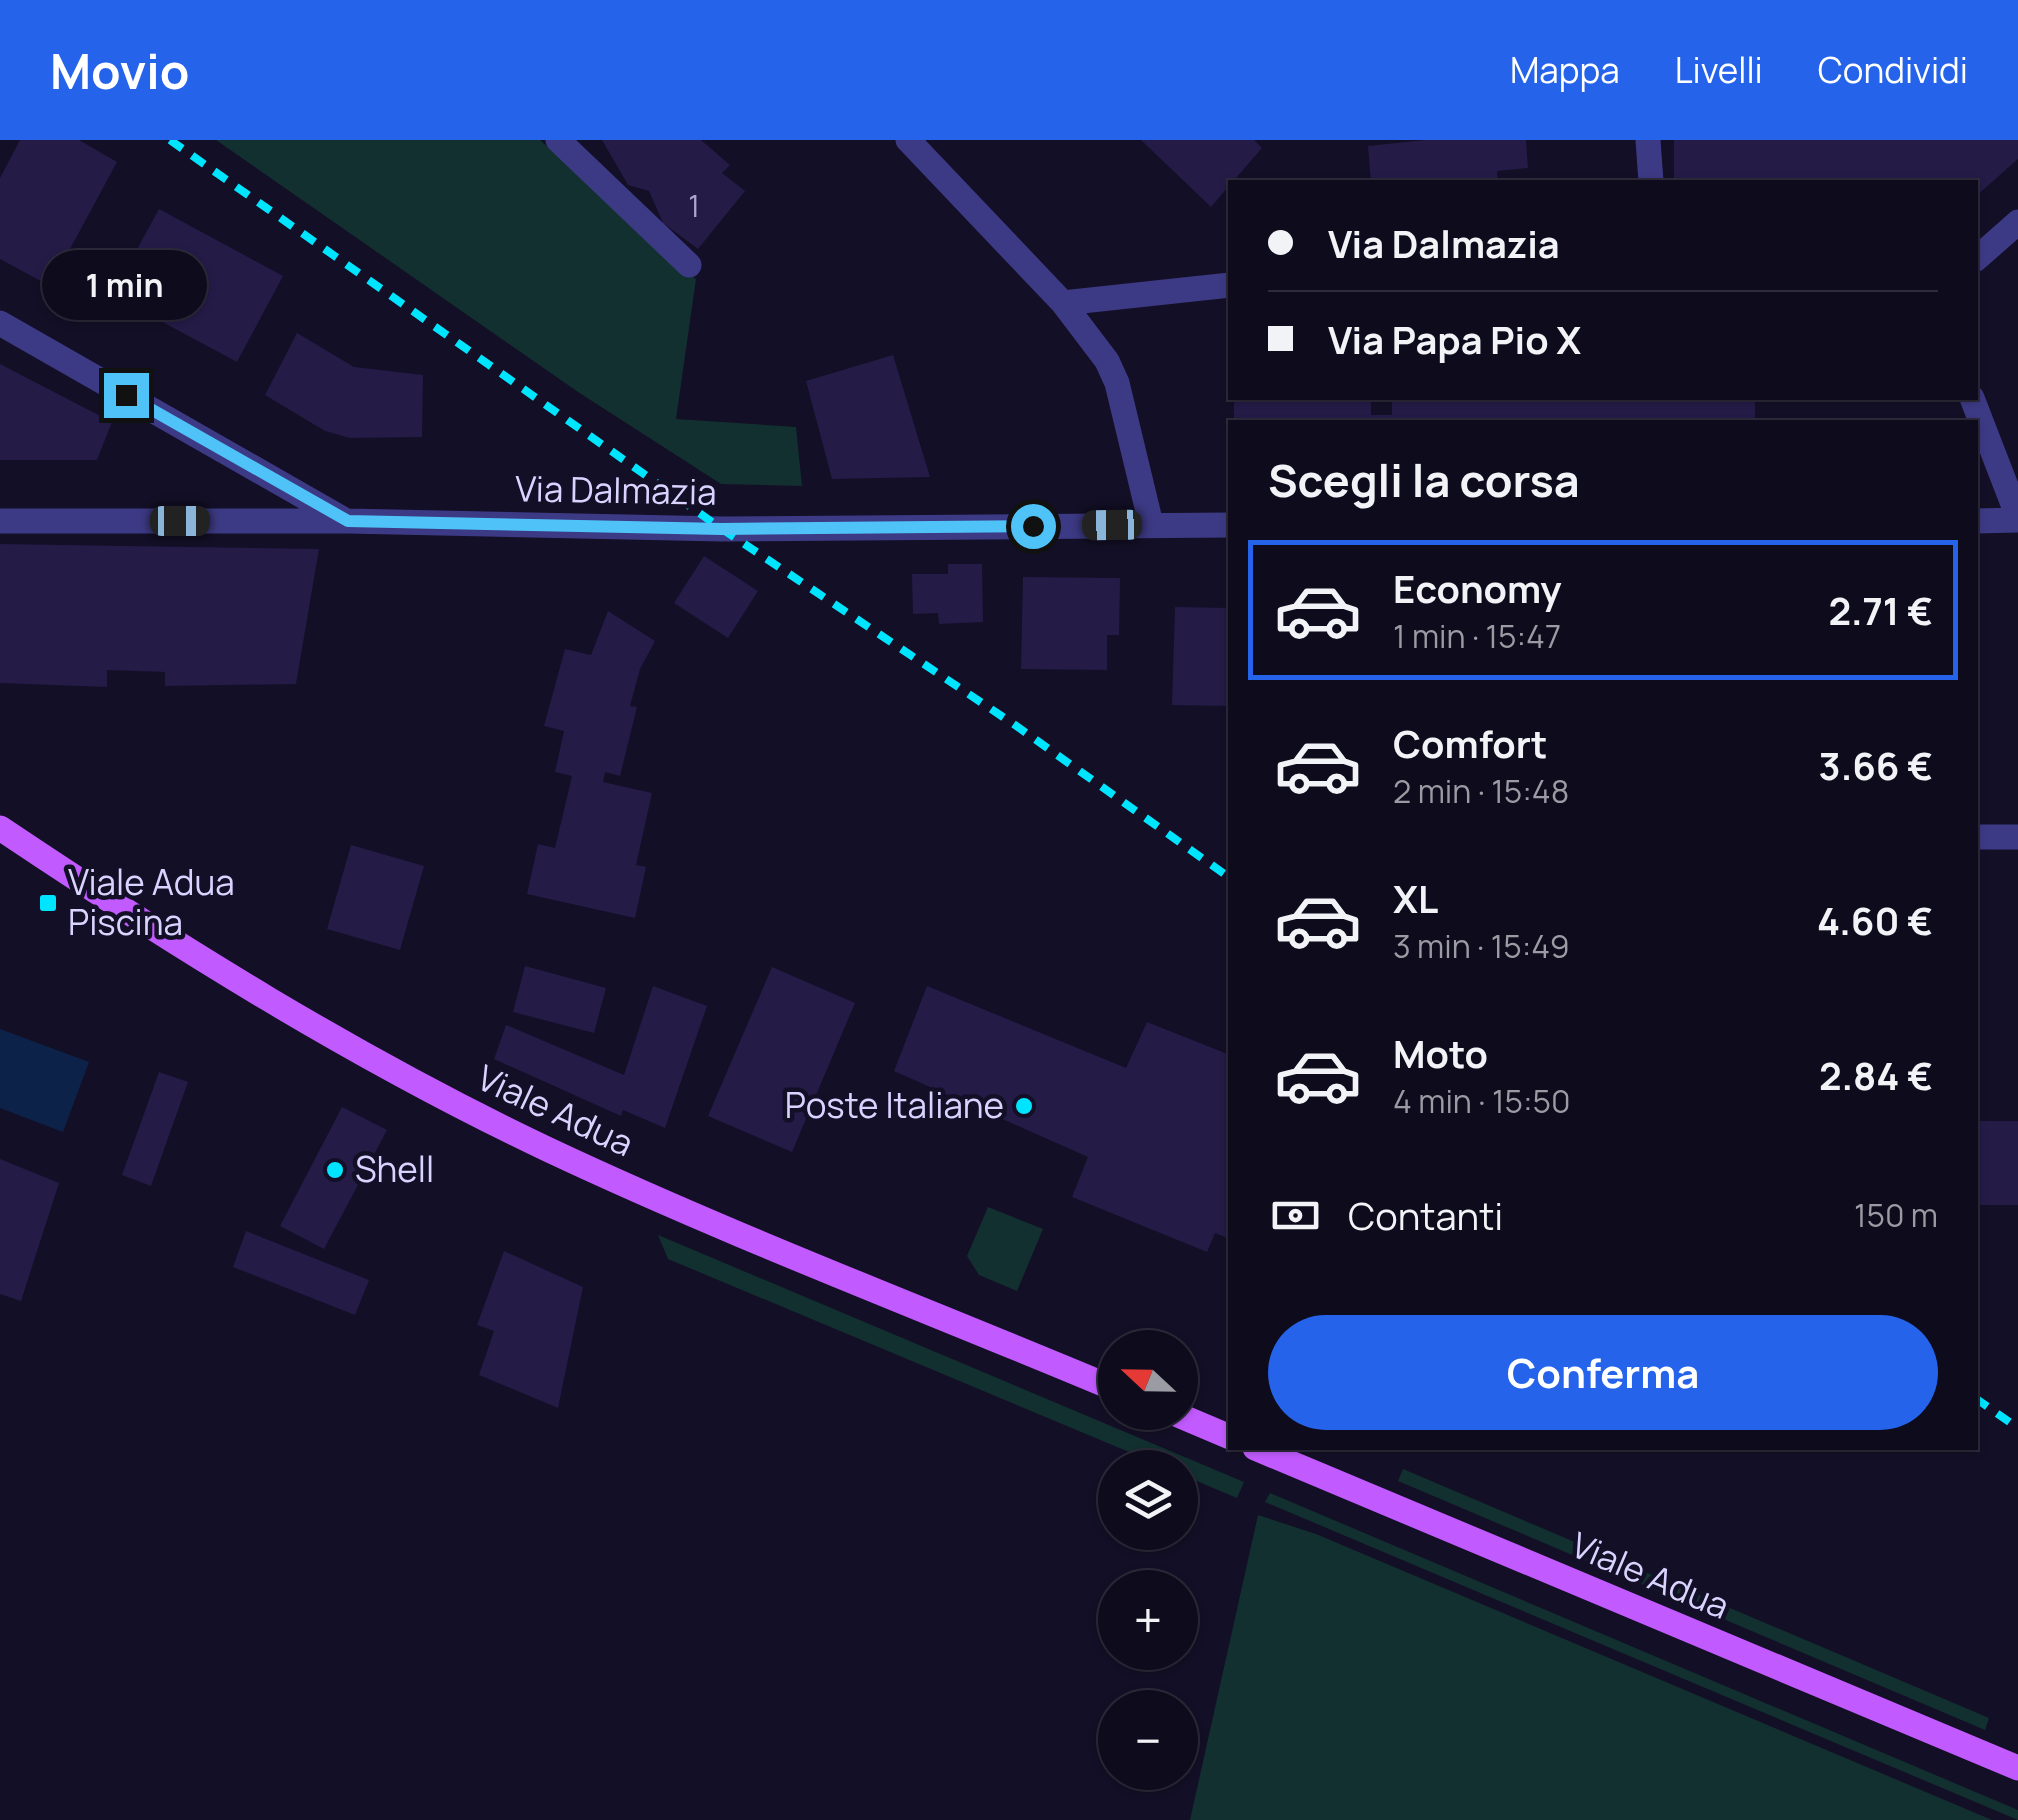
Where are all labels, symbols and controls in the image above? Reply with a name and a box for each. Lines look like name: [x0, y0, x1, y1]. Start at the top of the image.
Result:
text: Movio: [50, 38, 189, 103]
text: Mappa: [1510, 46, 1620, 94]
text: Livelli: [1675, 46, 1763, 94]
text: Condividi: [1818, 46, 1968, 94]
house number: 1: [688, 185, 700, 226]
text: Via Dalmazia: [1328, 217, 1560, 269]
callout: 1 min: [44, 250, 208, 320]
text: 1 min: [85, 263, 164, 307]
text: Via Papa Pio X: [1328, 313, 1581, 365]
route end: [104, 373, 149, 418]
text: Scegli la corsa: [1268, 449, 1580, 511]
street label: Via Dalmazia: [515, 464, 717, 516]
route start: [1011, 504, 1056, 549]
car: [150, 506, 210, 536]
car: [1082, 509, 1142, 541]
text: Economy: [1393, 562, 1562, 614]
icon: car: [1273, 565, 1363, 655]
text: 2.71 €: [1828, 584, 1933, 636]
text: 1 min · 15:47: [1393, 614, 1561, 658]
text: Comfort: [1393, 717, 1547, 769]
icon: car: [1273, 720, 1363, 810]
text: 3.66 €: [1819, 739, 1933, 791]
text: 2 min · 15:48: [1393, 769, 1569, 813]
place label: Viale Adua Piscina: [68, 858, 235, 946]
text: XL: [1393, 872, 1438, 924]
icon: car: [1273, 875, 1363, 965]
marker: Viale Adua Piscina: [37, 892, 59, 914]
text: 4.60 €: [1817, 894, 1933, 946]
text: 3 min · 15:49: [1393, 924, 1570, 968]
text: Moto: [1393, 1027, 1488, 1079]
icon: car: [1273, 1030, 1363, 1120]
text: 2.84 €: [1819, 1049, 1933, 1101]
street label: Viale Adua: [470, 1053, 641, 1167]
text: 4 min · 15:50: [1393, 1079, 1570, 1123]
place label: Poste Italiane: [785, 1081, 1004, 1129]
marker: Poste Italiane: [1013, 1095, 1035, 1117]
place label: Shell: [355, 1145, 434, 1193]
marker: Shell: [324, 1159, 346, 1181]
icon: cash: [1268, 1188, 1323, 1243]
text: Contanti: [1348, 1189, 1503, 1241]
text: 150 m: [1854, 1193, 1938, 1237]
button: Conferma: [1268, 1315, 1938, 1430]
north arrow: [1098, 1330, 1198, 1430]
map controls: [1098, 1330, 1198, 1790]
button: layers: [1098, 1450, 1198, 1550]
street label: Viale Adua: [1564, 1520, 1737, 1630]
button: +: [1098, 1570, 1198, 1670]
button: −: [1098, 1690, 1198, 1790]

